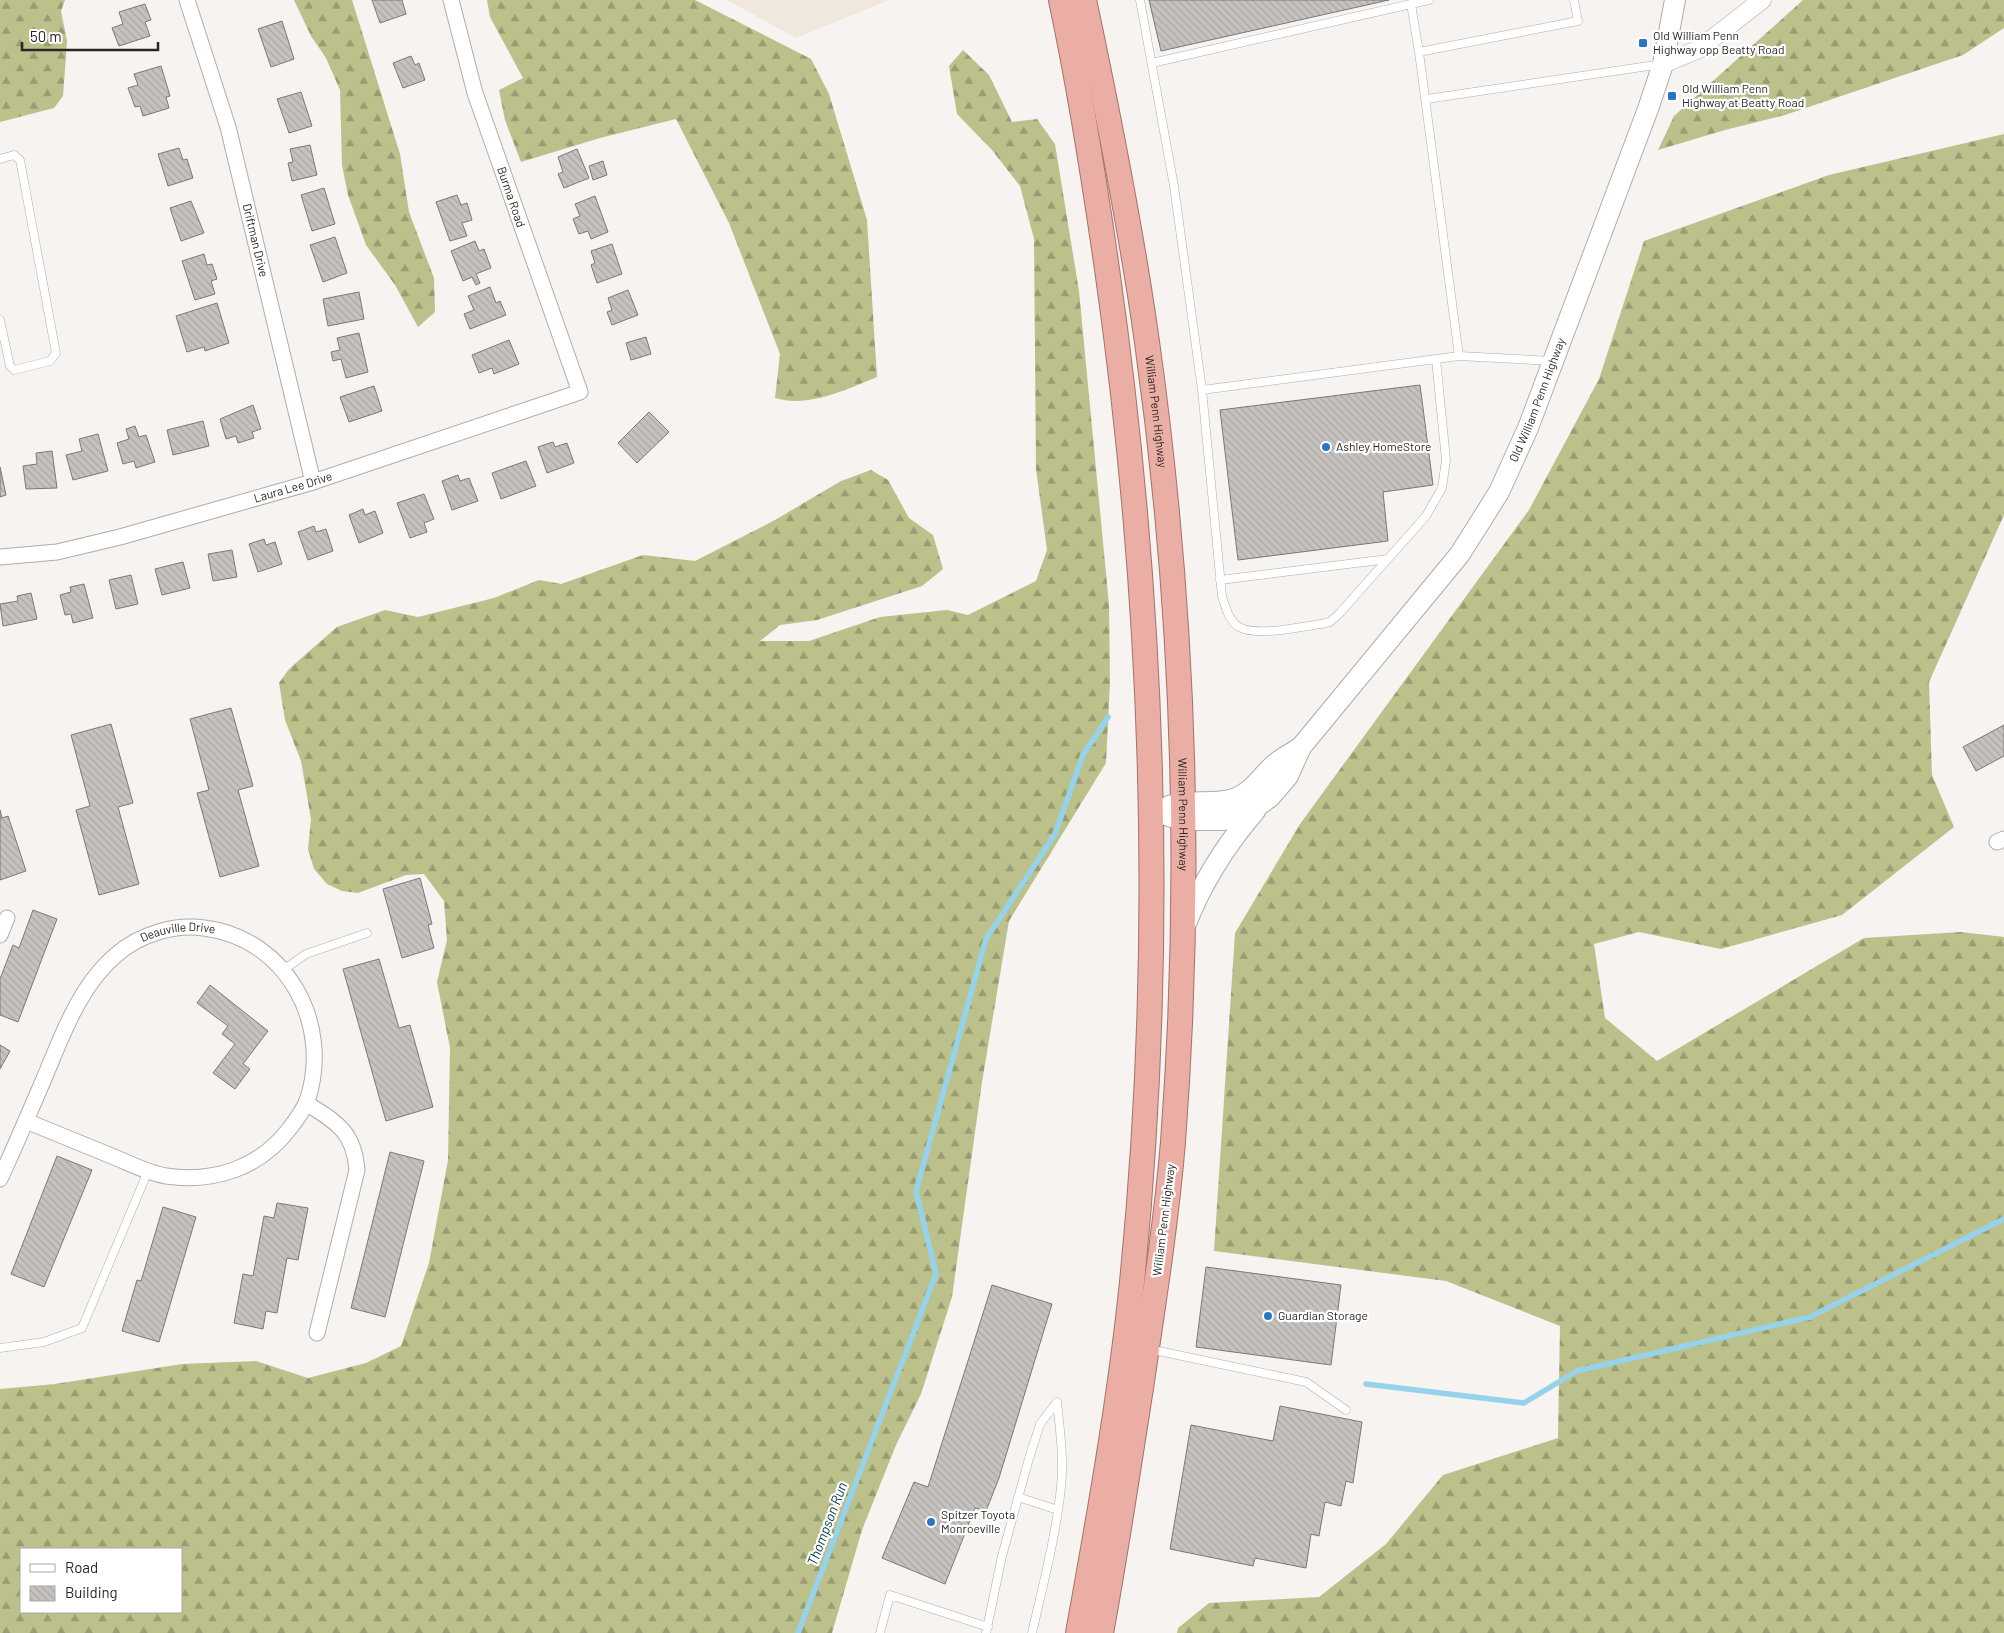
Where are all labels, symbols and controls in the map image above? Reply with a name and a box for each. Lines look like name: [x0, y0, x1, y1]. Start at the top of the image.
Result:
scale bar: [22, 20, 159, 52]
text: 50 m: [30, 27, 62, 45]
place label: Old William Penn Highway opp Beatty Road: [1653, 28, 1785, 56]
marker: Old William Penn Highway opp Beatty Road: [1637, 37, 1649, 49]
place label: Old William Penn Highway at Beatty Road: [1682, 81, 1804, 109]
marker: Old William Penn Highway at Beatty Road: [1666, 90, 1678, 102]
street label: Burma Road: [495, 165, 529, 229]
street label: Driftman Drive: [241, 202, 272, 278]
street label: Old William Penn Highway: [1506, 335, 1567, 464]
street label: William Penn Highway: [1143, 354, 1170, 469]
place label: Ashley HomeStore: [1336, 439, 1432, 453]
marker: Ashley HomeStore: [1320, 441, 1332, 453]
street label: Laura Lee Drive: [252, 468, 334, 505]
street label: William Penn Highway: [1176, 758, 1191, 872]
street label: Deauville Drive: [138, 919, 217, 944]
street label: William Penn Highway: [1149, 1162, 1177, 1277]
place label: Guardian Storage: [1278, 1308, 1368, 1322]
marker: Guardian Storage: [1262, 1310, 1274, 1322]
water label: Thompson Run: [803, 1480, 850, 1568]
place label: Spitzer Toyota Monroeville: [941, 1507, 1015, 1535]
marker: Spitzer Toyota Monroeville: [925, 1516, 937, 1528]
legend: [20, 1548, 182, 1613]
text: Road: [65, 1558, 98, 1576]
text: Building: [65, 1583, 118, 1601]

